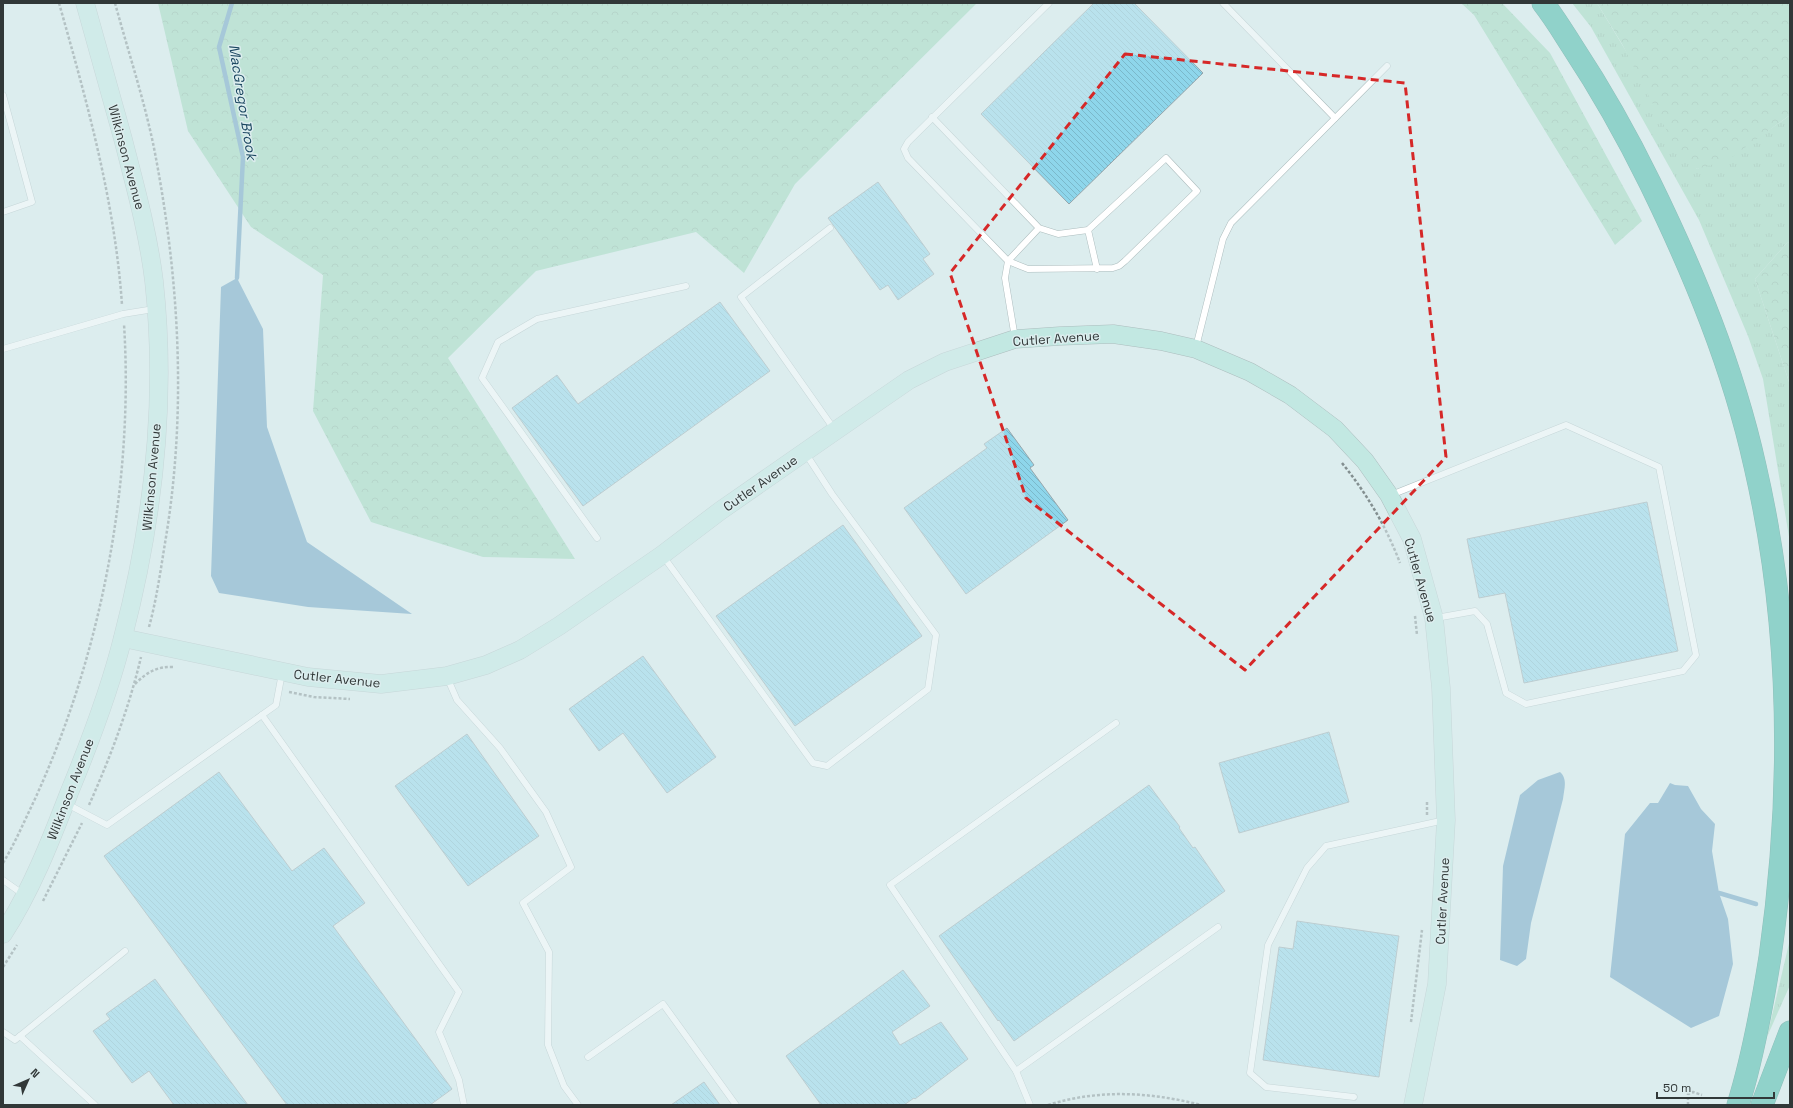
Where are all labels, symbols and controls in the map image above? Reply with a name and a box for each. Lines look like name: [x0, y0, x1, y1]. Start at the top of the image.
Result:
water label: MacGregor Brook: [225, 43, 261, 162]
street label: Wilkinson Avenue: [104, 103, 149, 211]
street label: Cutler Avenue: [1012, 327, 1100, 350]
street label: Wilkinson Avenue: [138, 423, 165, 531]
street label: Cutler Avenue: [720, 451, 801, 515]
street label: Cutler Avenue: [1400, 536, 1441, 624]
street label: Cutler Avenue: [293, 665, 381, 692]
street label: Wilkinson Avenue: [43, 736, 98, 843]
street label: Cutler Avenue: [1432, 857, 1453, 945]
north arrow: [8, 1060, 48, 1100]
text: N: [28, 1065, 43, 1080]
scale bar: [1657, 1074, 1774, 1100]
text: 50 m: [1663, 1080, 1691, 1096]

